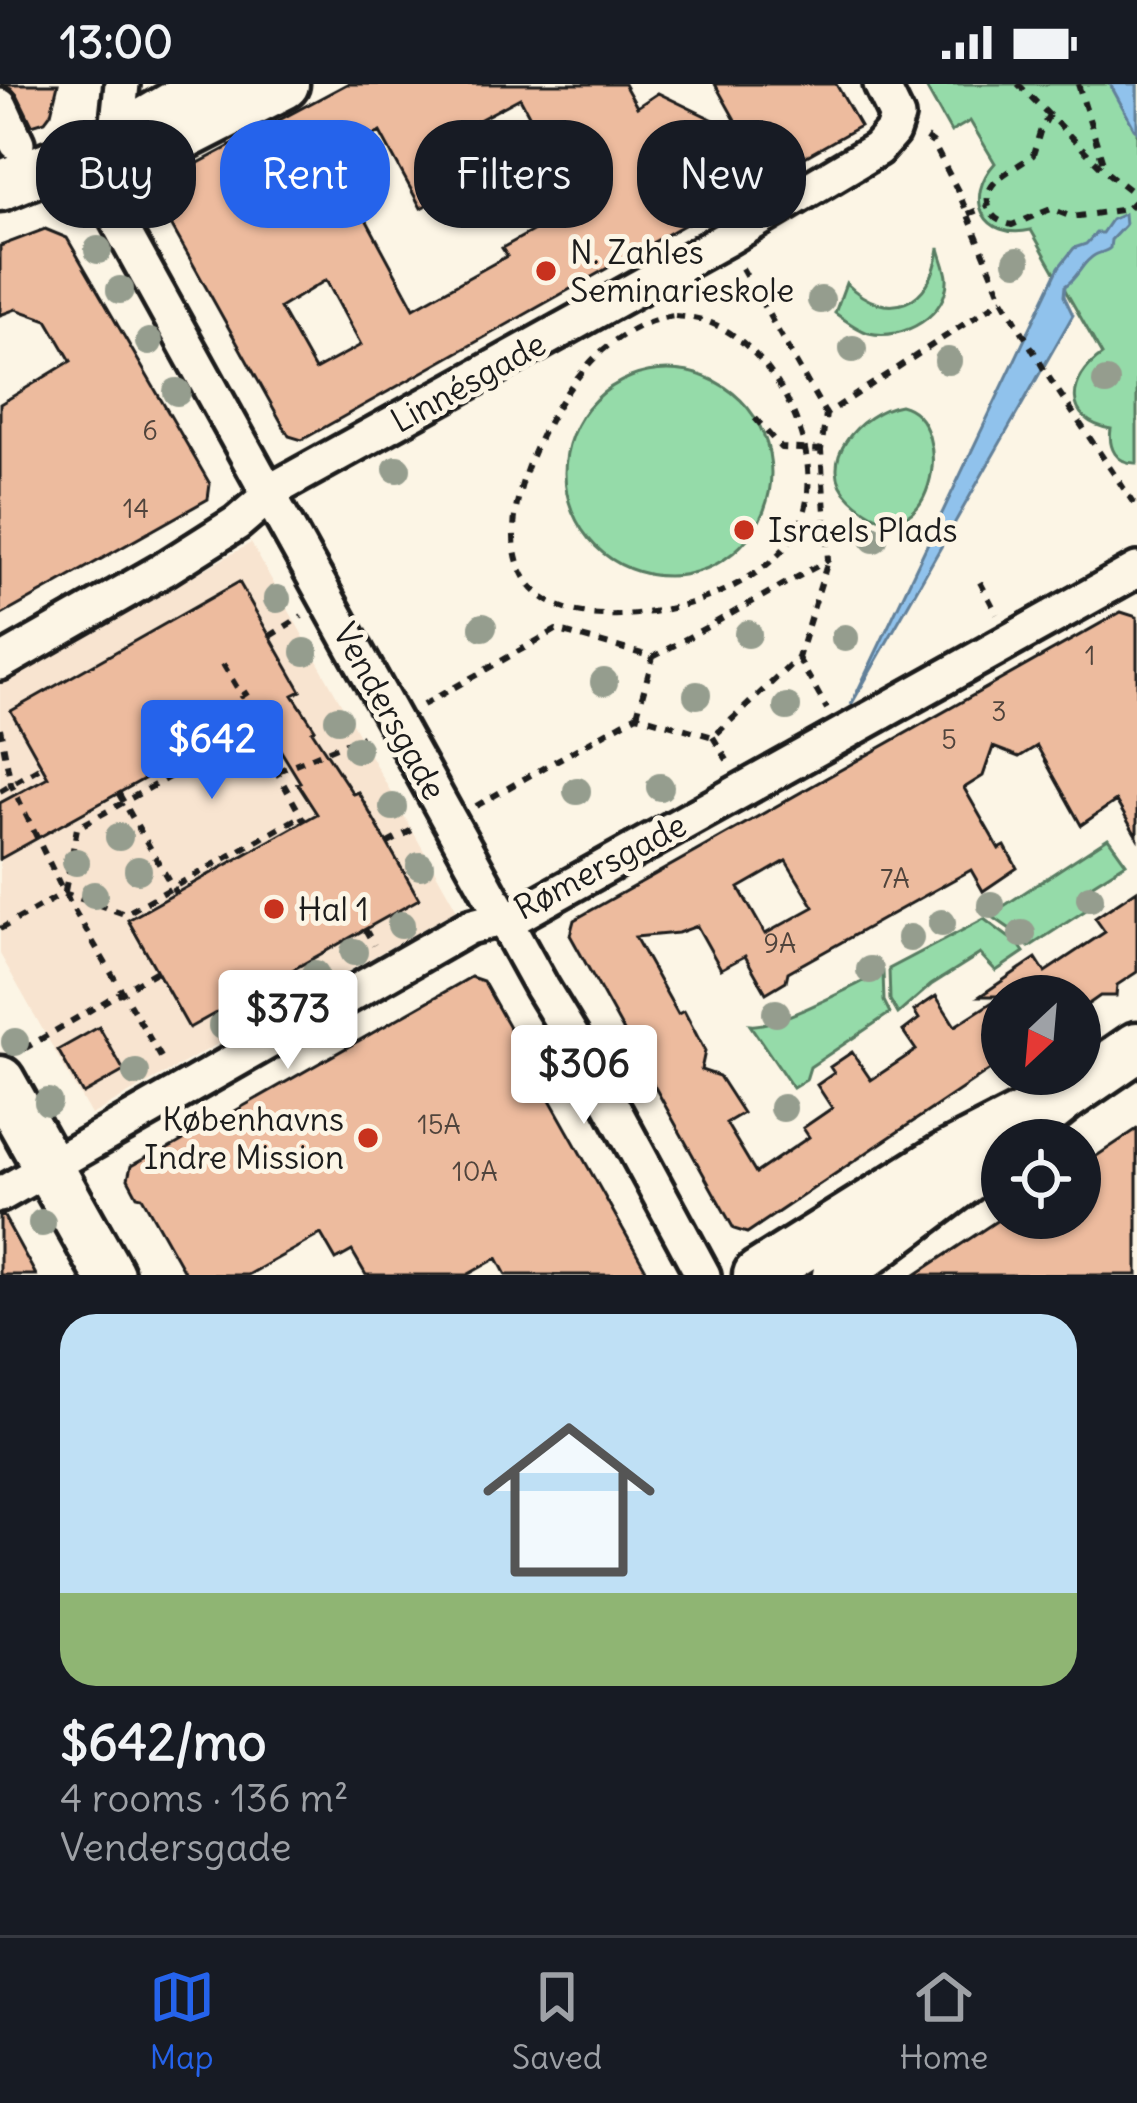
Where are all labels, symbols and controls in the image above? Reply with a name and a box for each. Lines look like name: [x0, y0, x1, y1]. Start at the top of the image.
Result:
text: 13:00: [60, 14, 173, 70]
chip: Buy: [36, 120, 196, 228]
chip: Rent: [220, 120, 390, 228]
chip: Filters: [414, 120, 613, 228]
chip: New: [637, 120, 806, 228]
place label: N. Zahles Seminarieskole: [570, 231, 794, 311]
marker: N. Zahles Seminarieskole: [533, 258, 559, 284]
street label: Linnésgade: [383, 322, 553, 442]
house number: 6: [142, 413, 158, 447]
house number: 14: [123, 491, 149, 525]
place label: Israels Plads: [768, 509, 958, 551]
marker: Israels Plads: [731, 517, 757, 543]
street label: Vendersgade: [324, 615, 456, 807]
house number: 1: [1085, 638, 1095, 672]
house number: 3: [991, 694, 1007, 728]
pin: $642: [141, 700, 283, 802]
text: $642: [168, 714, 256, 763]
house number: 5: [941, 722, 957, 756]
street label: Rømersgade: [507, 803, 693, 929]
house number: 7A: [880, 861, 910, 895]
place label: Hal 1: [298, 888, 369, 930]
marker: Hal 1: [261, 896, 287, 922]
house number: 9A: [764, 926, 796, 960]
pin: $373: [217, 970, 359, 1072]
north arrow: [981, 975, 1101, 1095]
map controls: [981, 975, 1101, 1239]
text: $373: [245, 984, 331, 1033]
pin: $306: [513, 1025, 655, 1127]
text: $306: [538, 1039, 630, 1088]
place label: Københavns Indre Mission: [144, 1098, 344, 1178]
house number: 15A: [417, 1107, 461, 1141]
button: locate: [981, 1119, 1101, 1239]
marker: Københavns Indre Mission: [355, 1125, 381, 1151]
house number: 10A: [452, 1154, 498, 1188]
icon: home: [461, 1392, 677, 1608]
text: $642/mo: [60, 1710, 266, 1774]
text: 4 rooms · 136 m²: [60, 1774, 349, 1823]
text: Vendersgade: [60, 1823, 292, 1872]
tab: Map: [149, 1964, 215, 2078]
tab: Saved: [512, 1964, 602, 2078]
tab: Home: [899, 1964, 988, 2078]

